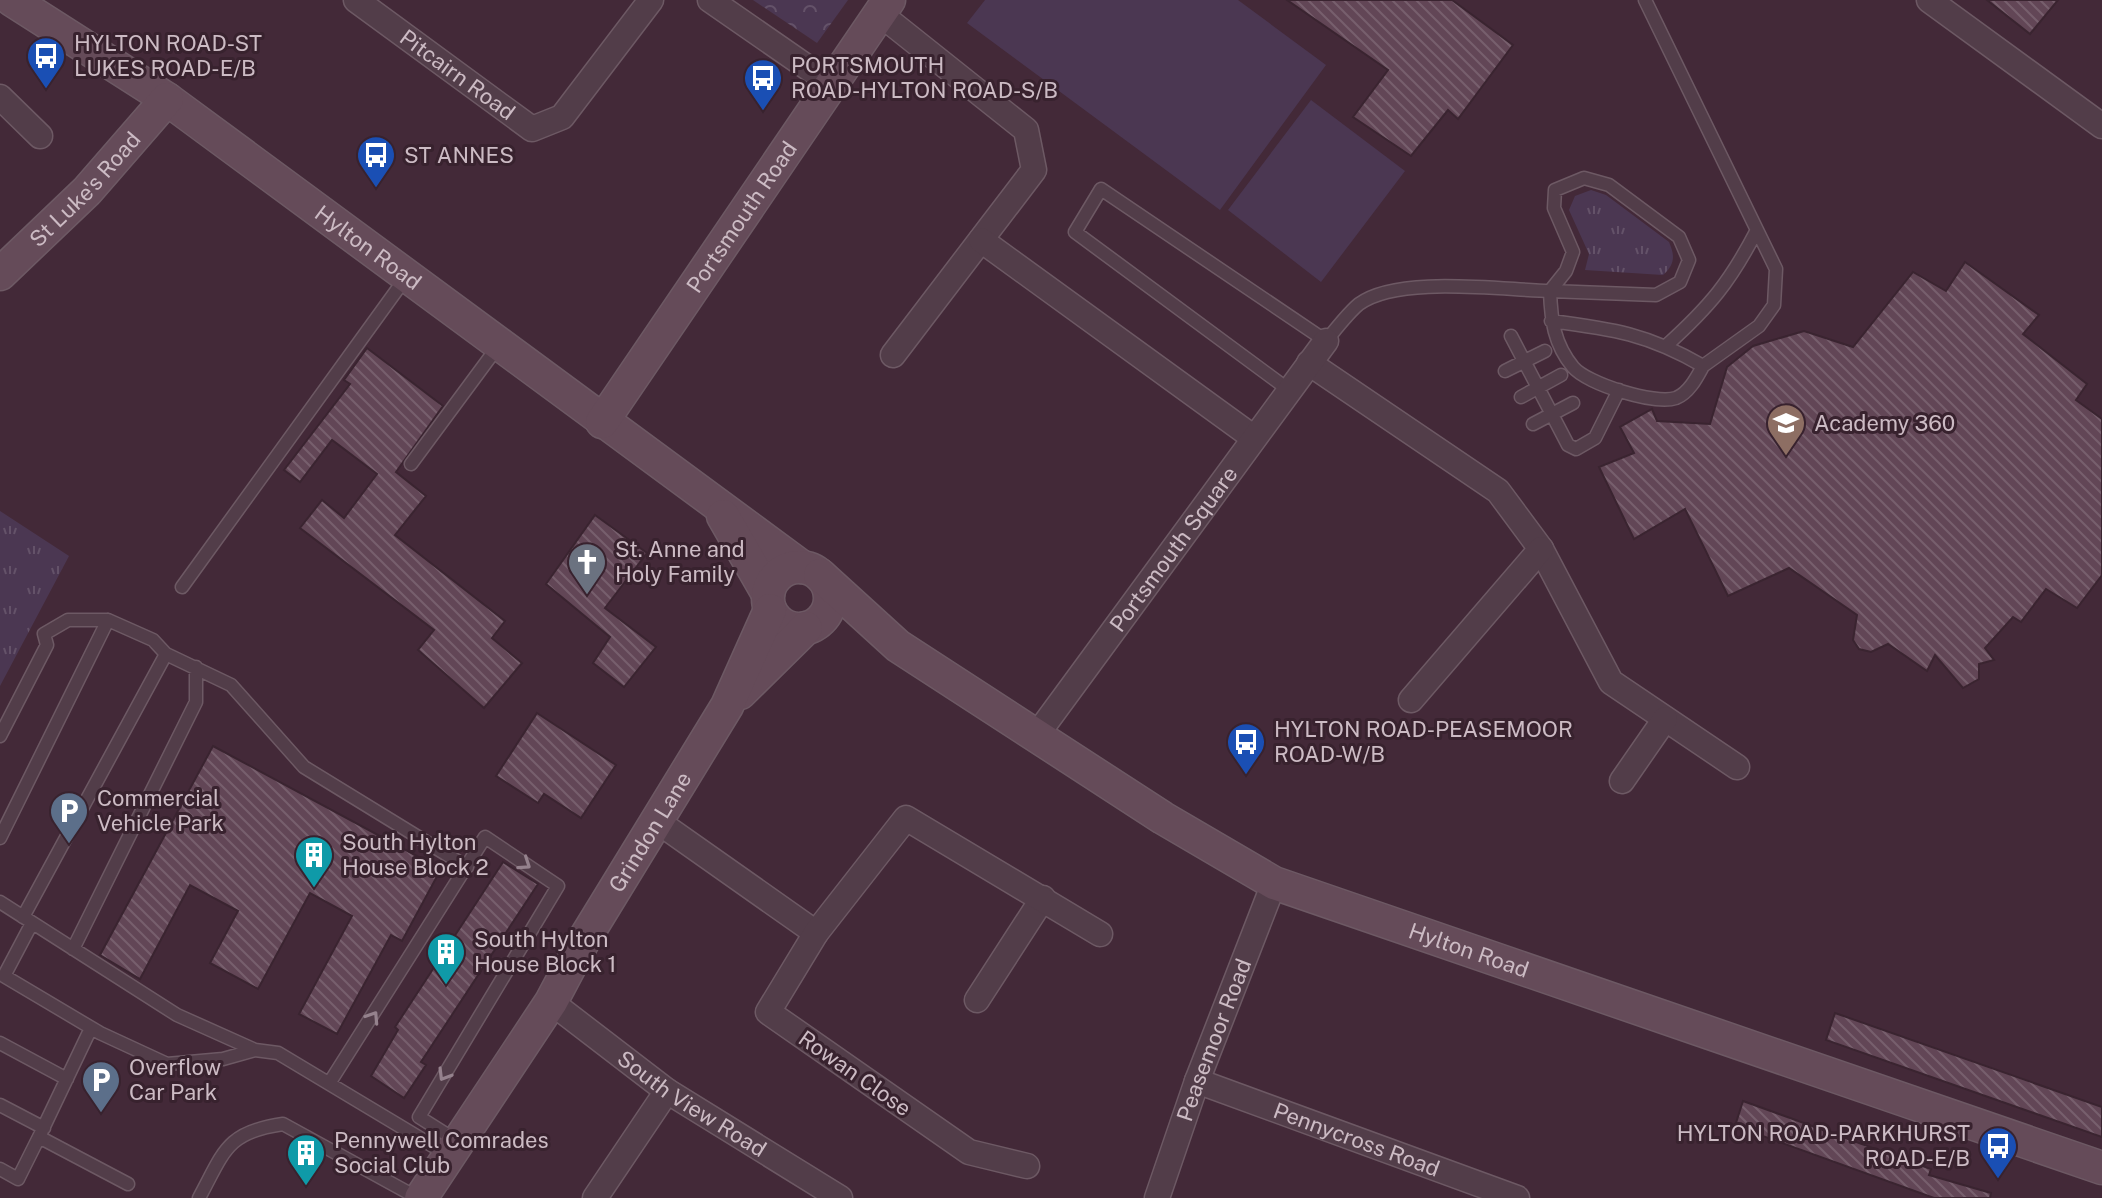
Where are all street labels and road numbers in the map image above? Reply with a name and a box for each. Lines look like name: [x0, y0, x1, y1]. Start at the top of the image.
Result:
street label: Pitcairn Road: [395, 24, 520, 125]
street label: St Luke's Road: [24, 126, 146, 252]
street label: Portsmouth Road: [681, 136, 802, 297]
street label: Hylton Road: [310, 200, 426, 295]
street label: Portsmouth Square: [1104, 461, 1243, 637]
street label: Grindon Lane: [603, 767, 697, 897]
street label: Hylton Road: [1405, 917, 1532, 983]
street label: Peasemoor Road: [1171, 955, 1256, 1125]
street label: Rowan Close: [794, 1025, 916, 1121]
street label: South View Road: [612, 1045, 771, 1162]
street label: Pennycross Road: [1270, 1097, 1443, 1182]

